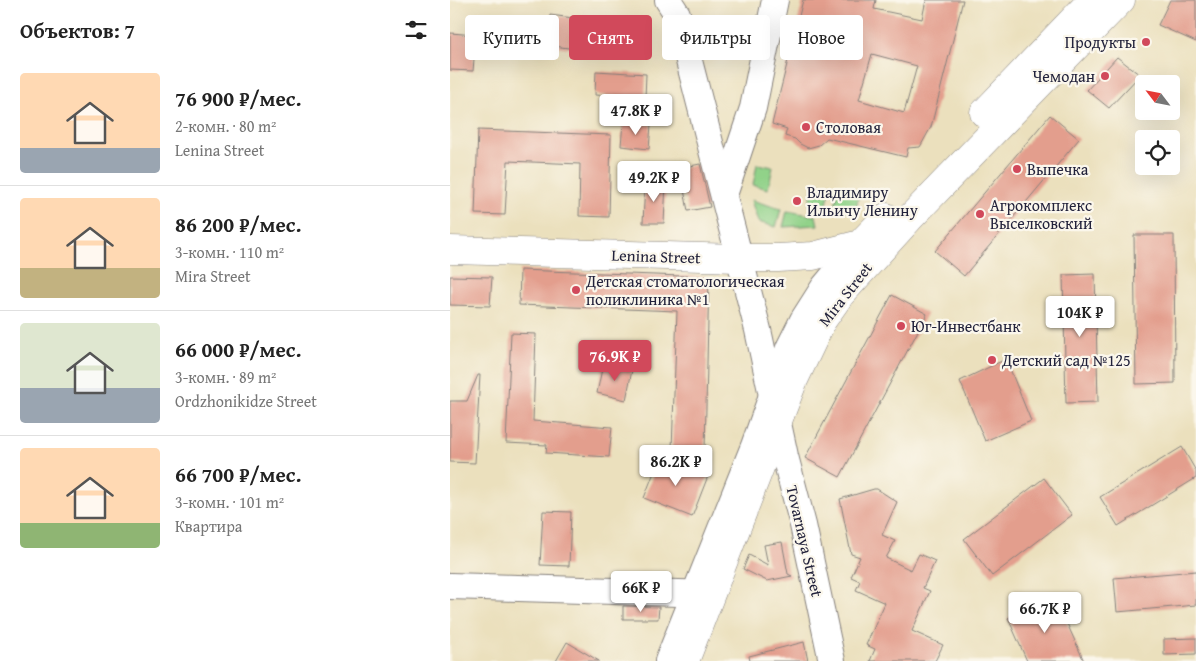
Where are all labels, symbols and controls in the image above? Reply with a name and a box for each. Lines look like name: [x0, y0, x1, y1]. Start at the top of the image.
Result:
text: Объектов: 7: [20, 15, 135, 46]
chip: Купить: [465, 15, 559, 60]
chip: Снять: [569, 15, 652, 60]
chip: Фильтры: [662, 15, 770, 60]
chip: Новое: [780, 15, 863, 60]
icon: filters: [402, 16, 430, 44]
place label: Продукты: [1065, 30, 1136, 54]
marker: Продукты: [1140, 36, 1152, 48]
place label: Чемодан: [1033, 64, 1095, 88]
marker: Чемодан: [1099, 70, 1111, 82]
north arrow: [1135, 75, 1180, 120]
map controls: [1135, 75, 1180, 175]
text: 76 900 ₽/мес.: [175, 83, 301, 114]
icon: home: [60, 93, 120, 153]
pin: 47.8K ₽: [590, 94, 682, 136]
text: 47.8K ₽: [610, 98, 662, 122]
text: 2-комн. · 80 m²: [175, 114, 276, 138]
place label: Столовая: [816, 115, 881, 139]
marker: Столовая: [800, 121, 812, 133]
button: locate: [1135, 130, 1180, 175]
text: Lenina Street: [175, 138, 264, 162]
place label: Выпечка: [1027, 157, 1089, 181]
pin: 49.2K ₽: [608, 160, 700, 203]
marker: Выпечка: [1011, 163, 1023, 175]
text: 49.2K ₽: [628, 165, 680, 189]
place label: Владимиру Ильичу Ленину: [807, 180, 918, 222]
place label: Агрокомплекс Выселковский: [990, 193, 1093, 235]
marker: Владимиру Ильичу Ленину: [791, 195, 803, 207]
marker: Агрокомплекс Выселковский: [974, 208, 986, 220]
text: 86 200 ₽/мес.: [175, 209, 301, 240]
icon: home: [60, 218, 120, 278]
text: 3-комн. · 110 m²: [175, 240, 284, 264]
street label: Lenina Street: [611, 242, 701, 270]
street label: Mira Street: [812, 257, 878, 331]
text: Mira Street: [175, 264, 251, 288]
place label: Детская стоматологическая поликлиника №1: [585, 269, 785, 311]
marker: Детская стоматологическая поликлиника №1: [570, 284, 582, 296]
pin: 104K ₽: [1039, 296, 1121, 338]
text: 104K ₽: [1057, 300, 1103, 324]
place label: Юг-Инвестбанк: [911, 314, 1021, 338]
marker: Юг-Инвестбанк: [895, 320, 907, 332]
text: 66 000 ₽/мес.: [175, 334, 301, 365]
pin: 76.9K ₽: [569, 340, 661, 382]
icon: home: [60, 343, 120, 403]
text: 76.9K ₽: [589, 344, 641, 368]
place label: Детский сад №125: [1001, 348, 1131, 372]
marker: Детский сад №125: [986, 354, 998, 366]
text: 3-комн. · 89 m²: [175, 365, 276, 389]
text: Ordzhonikidze Street: [175, 389, 317, 413]
pin: 86.2K ₽: [630, 444, 722, 487]
text: 86.2K ₽: [650, 449, 702, 473]
text: 66 700 ₽/мес.: [175, 459, 301, 490]
icon: home: [60, 468, 120, 528]
street label: Tovarnaya Street: [781, 483, 830, 599]
text: 3-комн. · 101 m²: [175, 490, 284, 514]
text: Квартира: [175, 514, 242, 538]
pin: 66K ₽: [606, 570, 676, 613]
text: 66K ₽: [622, 575, 660, 599]
pin: 66.7K ₽: [999, 592, 1091, 634]
text: 66.7K ₽: [1019, 596, 1071, 620]

